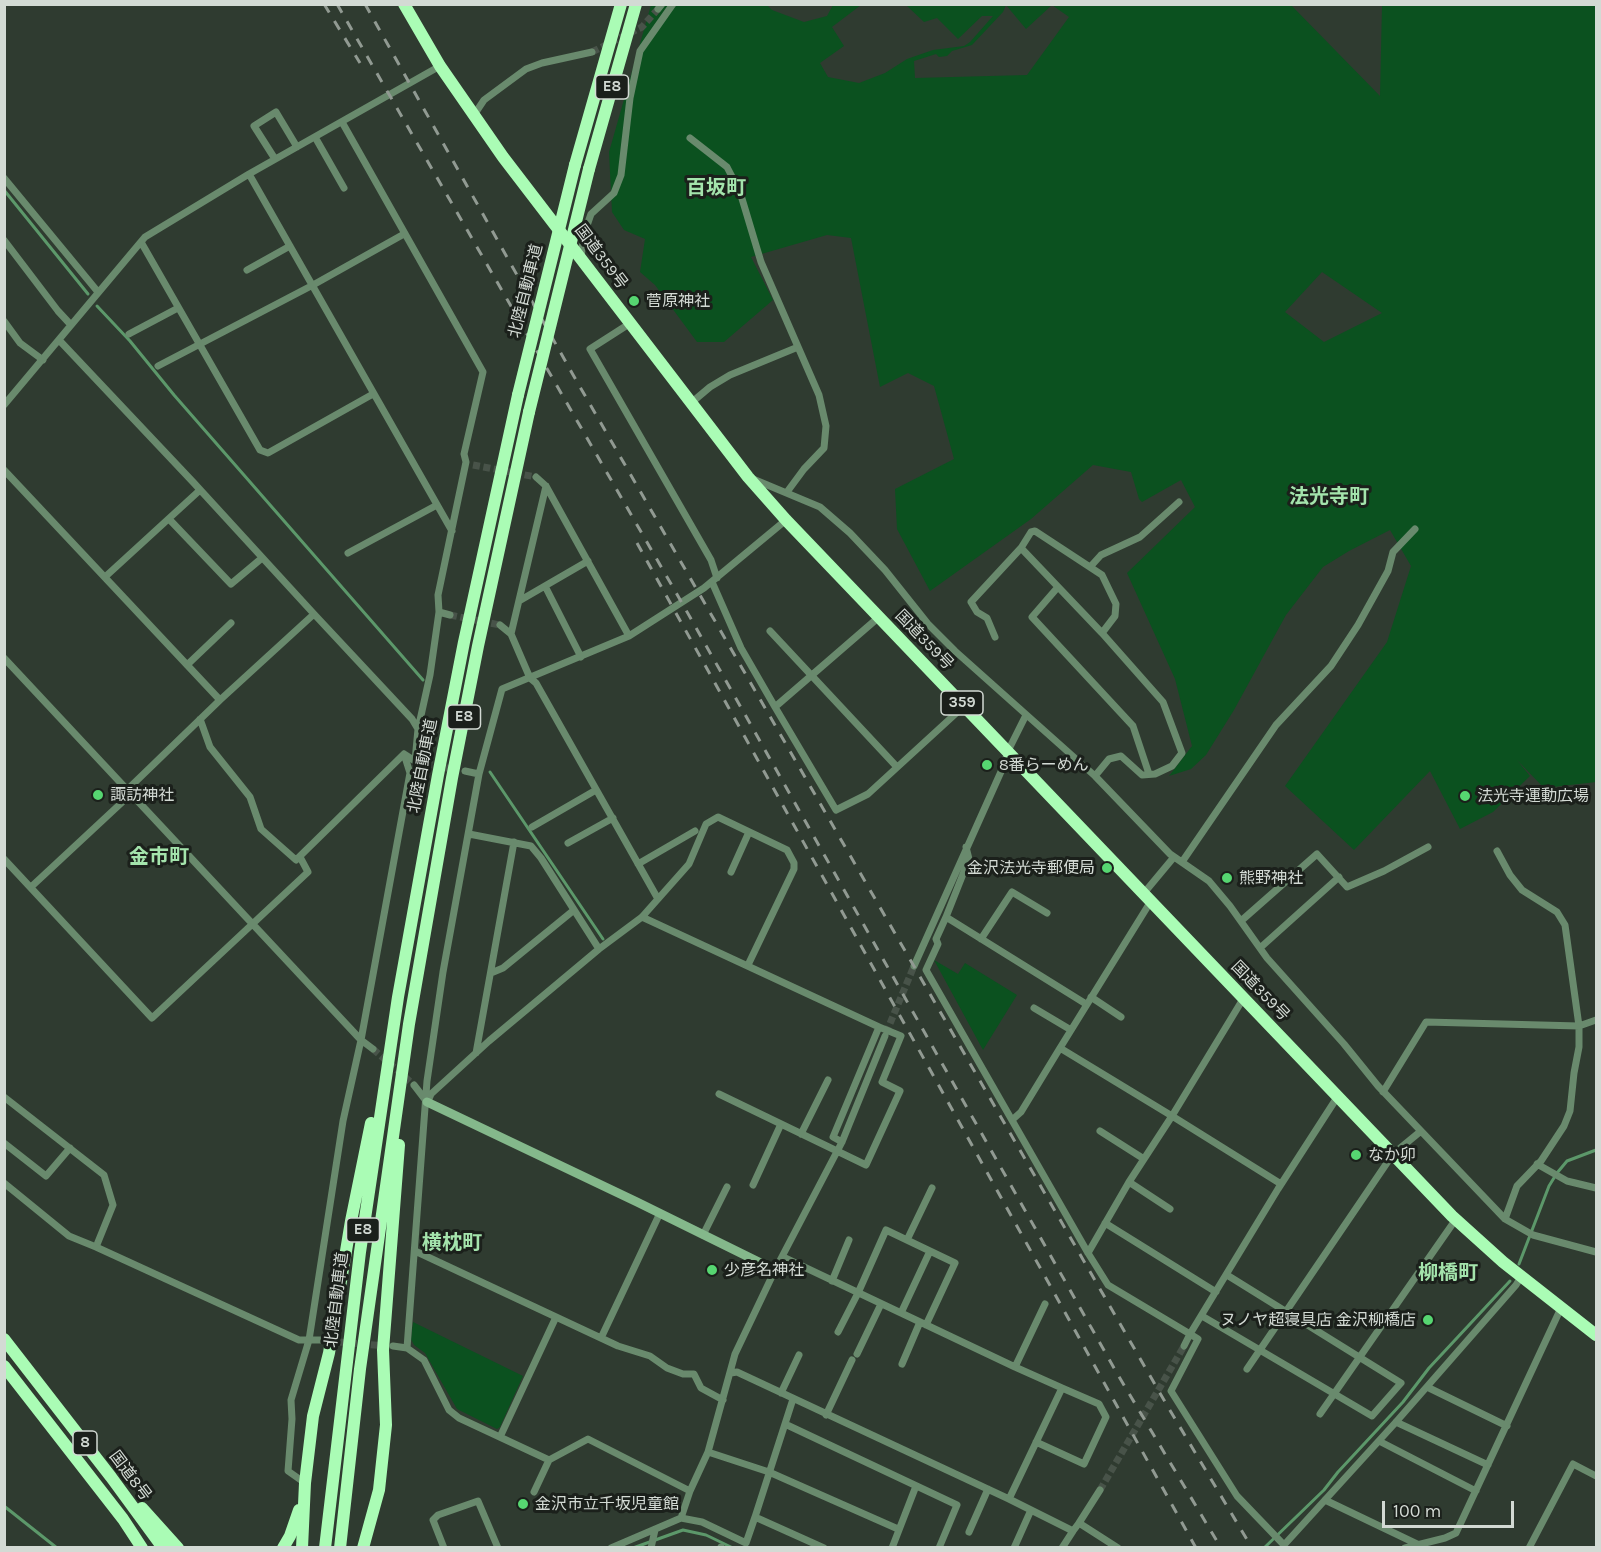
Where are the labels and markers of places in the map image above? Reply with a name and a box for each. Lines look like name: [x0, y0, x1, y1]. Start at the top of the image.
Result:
place label: 菅原神社: [646, 291, 710, 311]
marker: 菅原神社: [627, 294, 641, 308]
place label: 8番らーめん: [999, 755, 1089, 775]
marker: 8番らーめん: [980, 758, 994, 772]
place label: 諏訪神社: [110, 785, 174, 805]
place label: 法光寺運動広場: [1477, 786, 1589, 806]
marker: 諏訪神社: [91, 788, 105, 802]
marker: 法光寺運動広場: [1458, 789, 1472, 803]
place label: 金沢法光寺郵便局: [967, 858, 1095, 878]
marker: 金沢法光寺郵便局: [1100, 861, 1114, 875]
place label: 熊野神社: [1239, 868, 1303, 888]
marker: 熊野神社: [1220, 871, 1234, 885]
place label: なか卯: [1368, 1145, 1416, 1165]
marker: なか卯: [1349, 1148, 1363, 1162]
place label: 少彦名神社: [724, 1260, 804, 1280]
marker: 少彦名神社: [705, 1263, 719, 1277]
place label: ヌノヤ超寝具店 金沢柳橋店: [1220, 1310, 1416, 1330]
marker: ヌノヤ超寝具店 金沢柳橋店: [1421, 1313, 1435, 1327]
place label: 金沢市立千坂児童館: [535, 1494, 679, 1514]
marker: 金沢市立千坂児童館: [516, 1497, 530, 1511]

